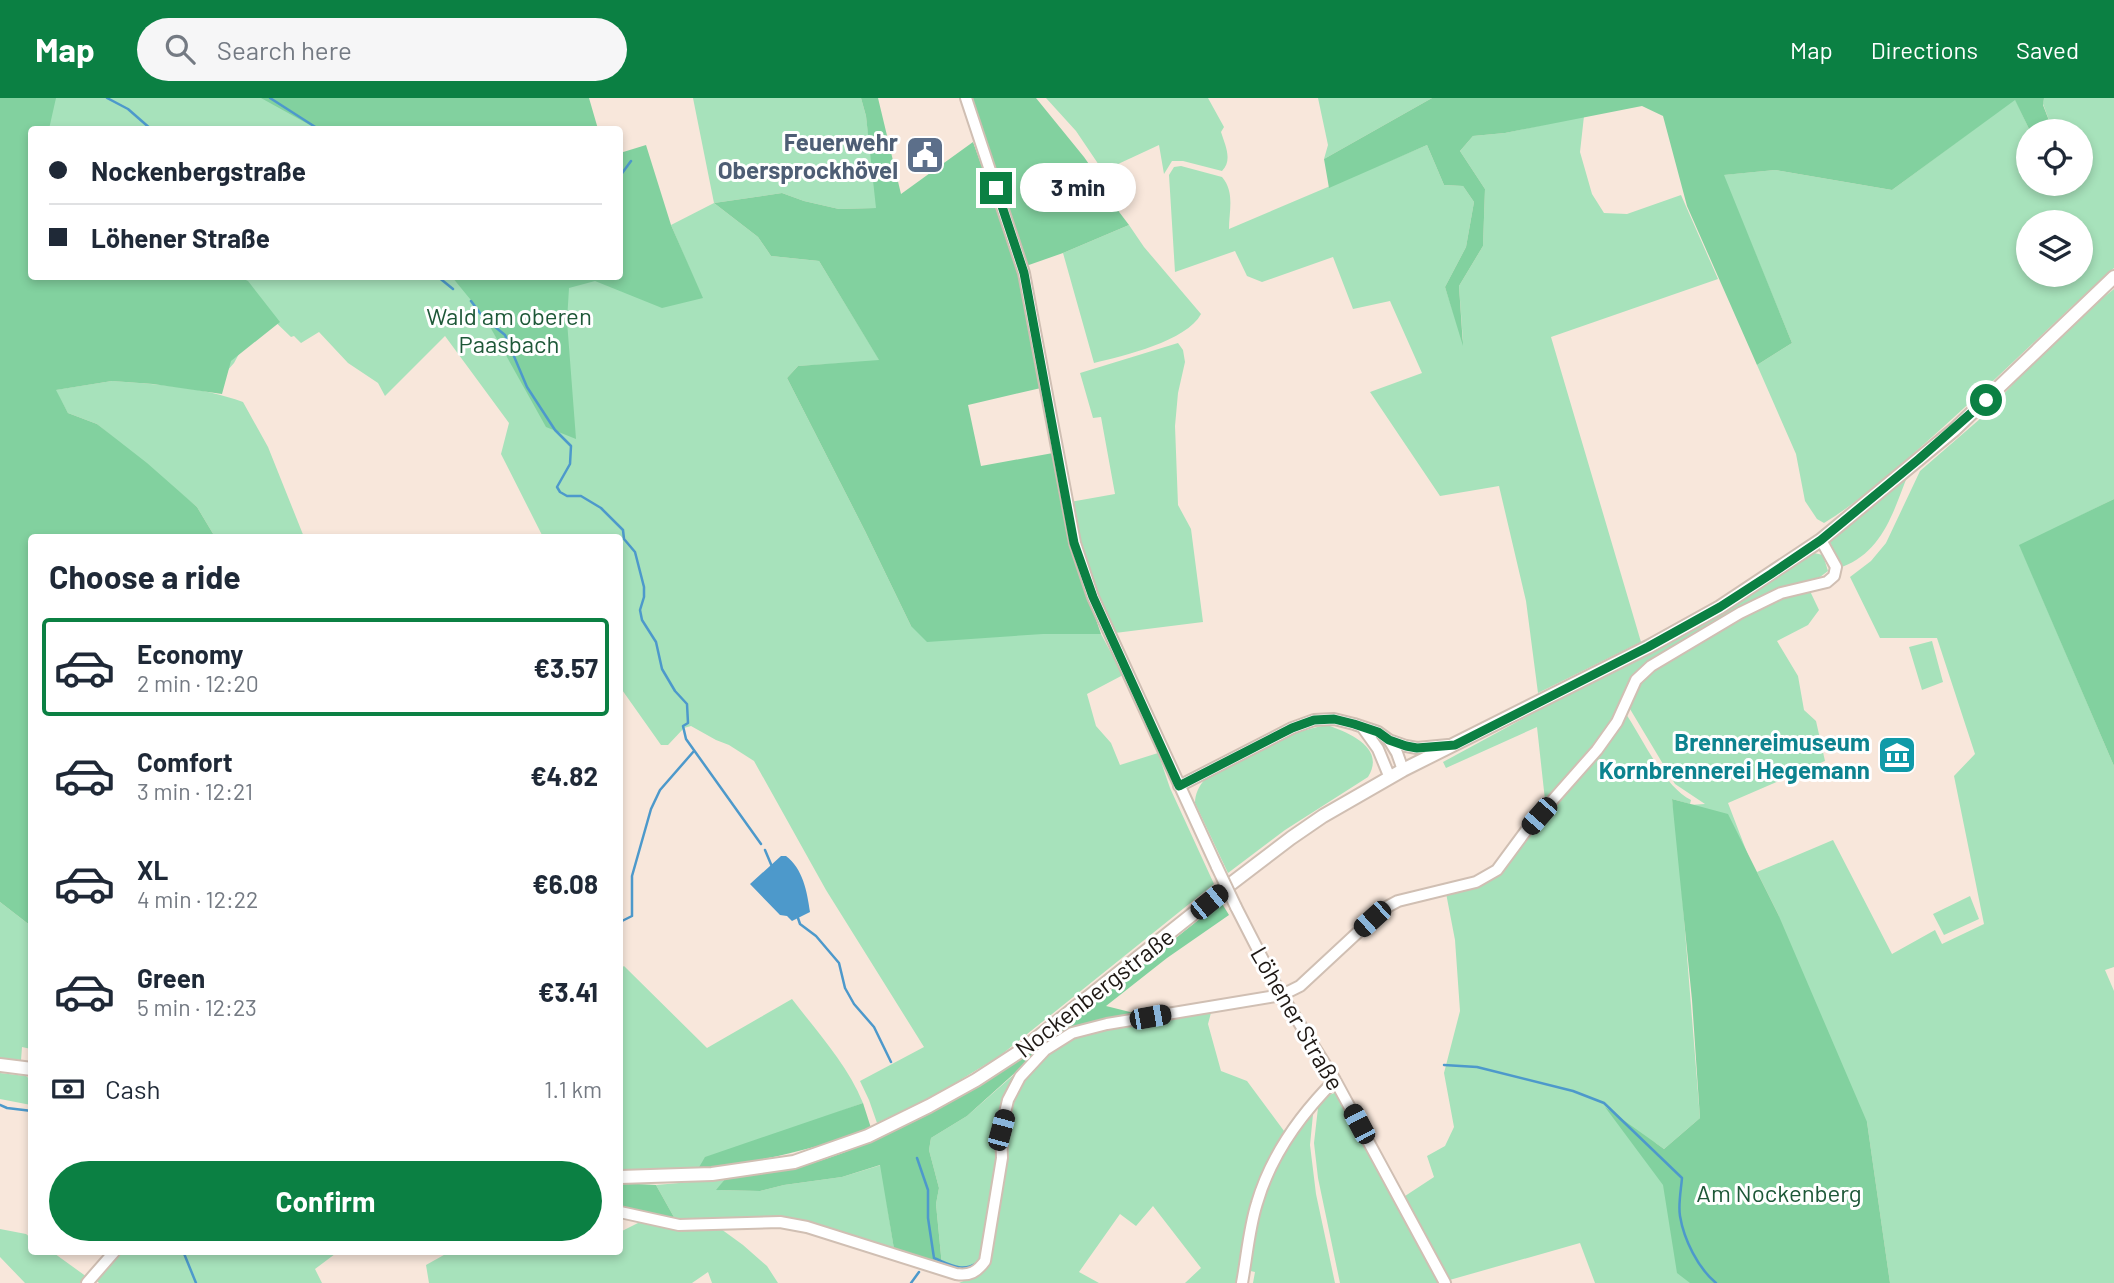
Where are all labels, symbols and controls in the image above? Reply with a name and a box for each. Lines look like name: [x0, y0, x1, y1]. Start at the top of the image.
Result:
search box: [137, 18, 627, 81]
text: Map: [35, 29, 95, 69]
icon: search: [161, 30, 199, 68]
text: Search here: [217, 34, 352, 65]
text: Map: [1790, 35, 1833, 64]
text: Directions: [1871, 35, 1978, 64]
text: Saved: [2016, 35, 2079, 64]
map controls: [2016, 119, 2093, 287]
button: locate: [2016, 119, 2093, 196]
place label: Feuerwehr Obersprockhövel: [718, 127, 898, 184]
public building icon: Feuerwehr Obersprockhövel: [904, 134, 946, 176]
text: Nockenbergstraße: [91, 155, 306, 186]
callout: 3 min: [1020, 164, 1136, 212]
route end: [980, 172, 1012, 204]
text: 3 min: [1051, 173, 1105, 201]
button: layers: [2016, 210, 2093, 287]
text: Löhener Straße: [91, 222, 270, 253]
park label: Wald am oberen Paasbach: [426, 301, 592, 358]
route start: [1970, 384, 2002, 416]
text: Choose a ride: [49, 557, 241, 595]
icon: car: [53, 636, 116, 699]
text: Economy: [137, 638, 243, 669]
text: €3.57: [534, 652, 598, 683]
text: 2 min · 12:20: [137, 669, 259, 697]
place label: Brennereimuseum Kornbrennerei Hegemann: [1599, 727, 1870, 784]
museum icon: Brennereimuseum Kornbrennerei Hegemann: [1876, 734, 1918, 776]
icon: car: [53, 744, 116, 807]
text: Comfort: [137, 746, 233, 777]
text: €4.82: [530, 760, 598, 791]
text: 3 min · 12:21: [137, 777, 253, 805]
car: [1518, 793, 1561, 839]
icon: car: [53, 852, 116, 915]
text: XL: [137, 854, 168, 885]
text: €6.08: [532, 868, 598, 899]
car: [1187, 881, 1232, 923]
text: 4 min · 12:22: [137, 885, 258, 913]
car: [1350, 897, 1395, 941]
street label: Nockenbergstraße: [1009, 921, 1179, 1063]
street label: Löhener Straße: [1245, 941, 1351, 1095]
icon: car: [53, 960, 116, 1023]
text: Green: [137, 962, 205, 993]
text: €3.41: [538, 976, 598, 1007]
text: 5 min · 12:23: [137, 993, 257, 1021]
car: [1128, 1003, 1173, 1031]
icon: cash: [49, 1070, 87, 1108]
text: Cash: [105, 1073, 160, 1104]
text: 1.1 km: [544, 1075, 602, 1103]
car: [1340, 1101, 1379, 1147]
car: [986, 1107, 1017, 1153]
button: Confirm: [49, 1161, 602, 1241]
park label: Am Nockenberg: [1696, 1178, 1862, 1207]

